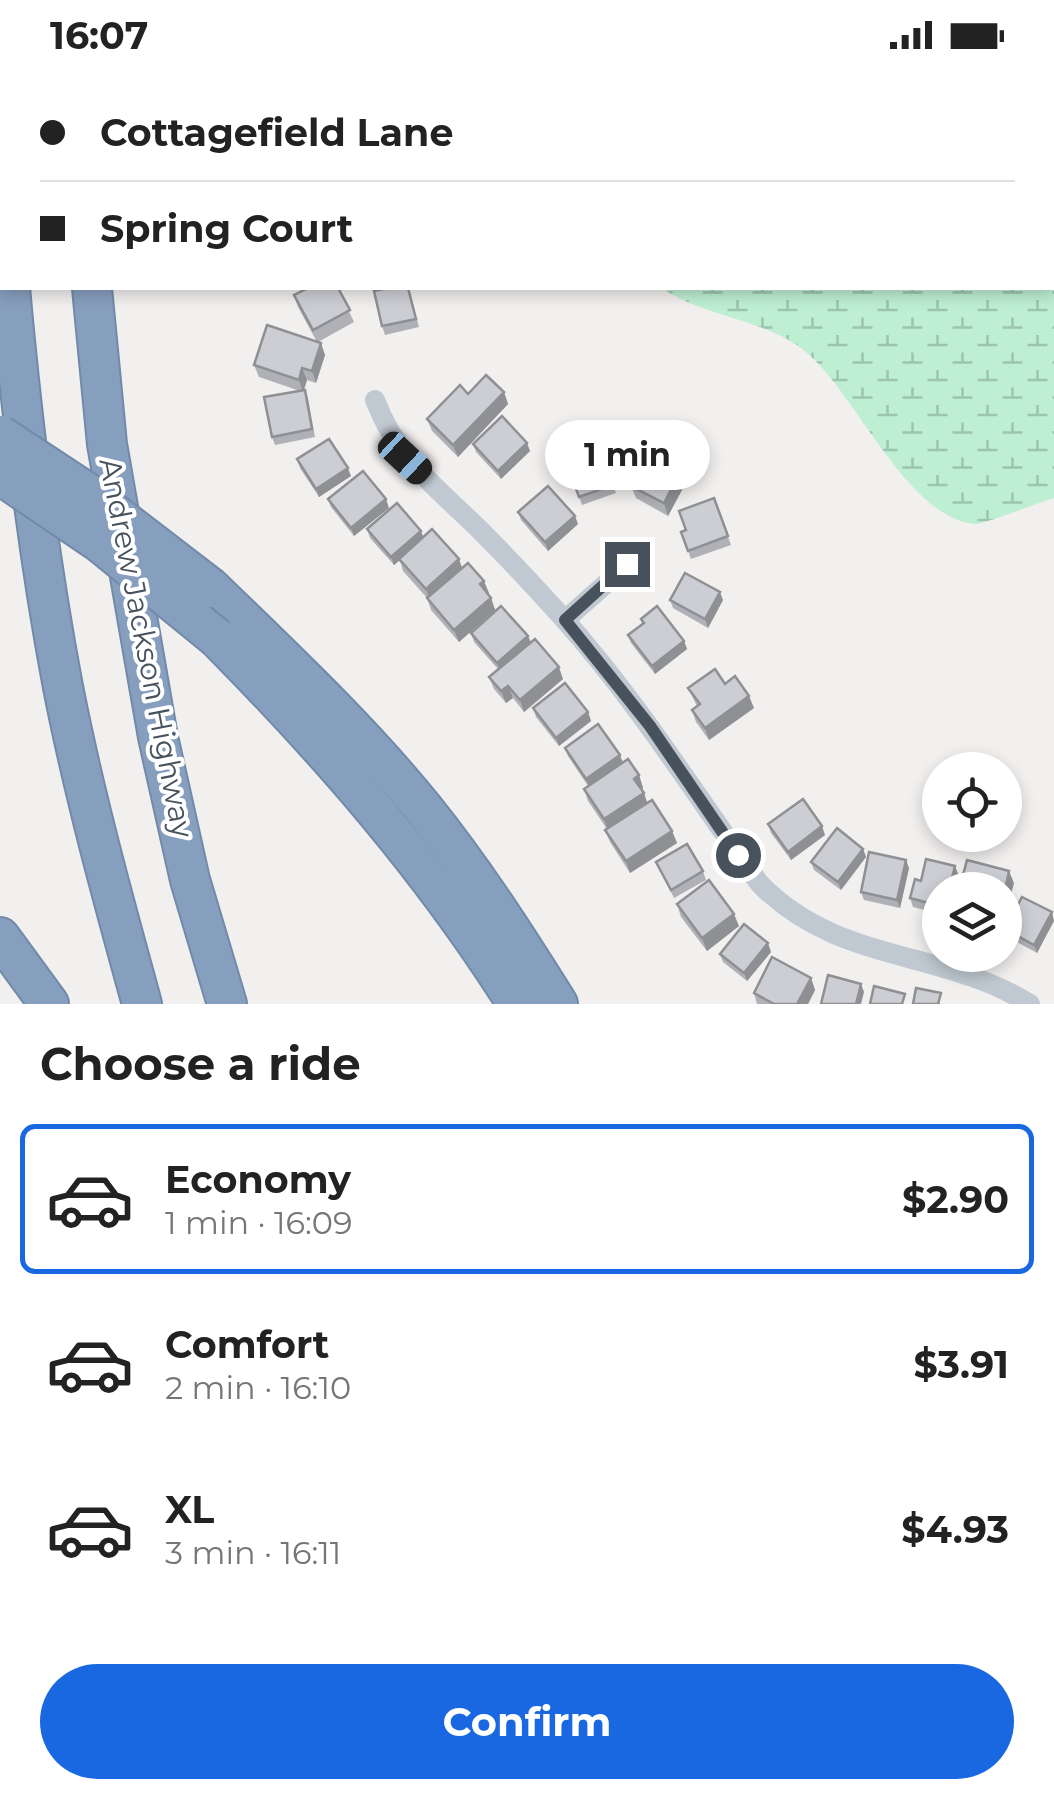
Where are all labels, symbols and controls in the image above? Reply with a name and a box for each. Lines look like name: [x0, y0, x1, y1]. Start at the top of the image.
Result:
text: 16:07: [50, 12, 148, 59]
text: Cottagefield Lane: [100, 109, 453, 156]
text: Spring Court: [100, 205, 353, 252]
callout: 1 min: [544, 419, 710, 489]
car: [373, 427, 437, 489]
text: 1 min: [584, 435, 671, 474]
street label: Andrew Jackson Highway: [91, 455, 202, 842]
route end: [605, 542, 650, 587]
map controls: [922, 752, 1022, 972]
button: locate: [922, 752, 1022, 852]
route start: [716, 833, 761, 878]
button: layers: [922, 872, 1022, 972]
text: Choose a ride: [40, 1036, 361, 1091]
icon: car: [45, 1154, 135, 1244]
text: Economy: [165, 1156, 351, 1203]
text: $2.90: [902, 1176, 1009, 1223]
text: 1 min · 16:09: [165, 1203, 352, 1242]
icon: car: [45, 1319, 135, 1409]
text: Comfort: [165, 1321, 329, 1368]
text: $3.91: [913, 1341, 1009, 1388]
text: 2 min · 16:10: [165, 1368, 351, 1407]
icon: car: [45, 1484, 135, 1574]
text: XL: [165, 1486, 214, 1533]
text: $4.93: [901, 1506, 1009, 1553]
text: 3 min · 16:11: [165, 1533, 341, 1572]
button: Confirm: [40, 1664, 1014, 1779]

